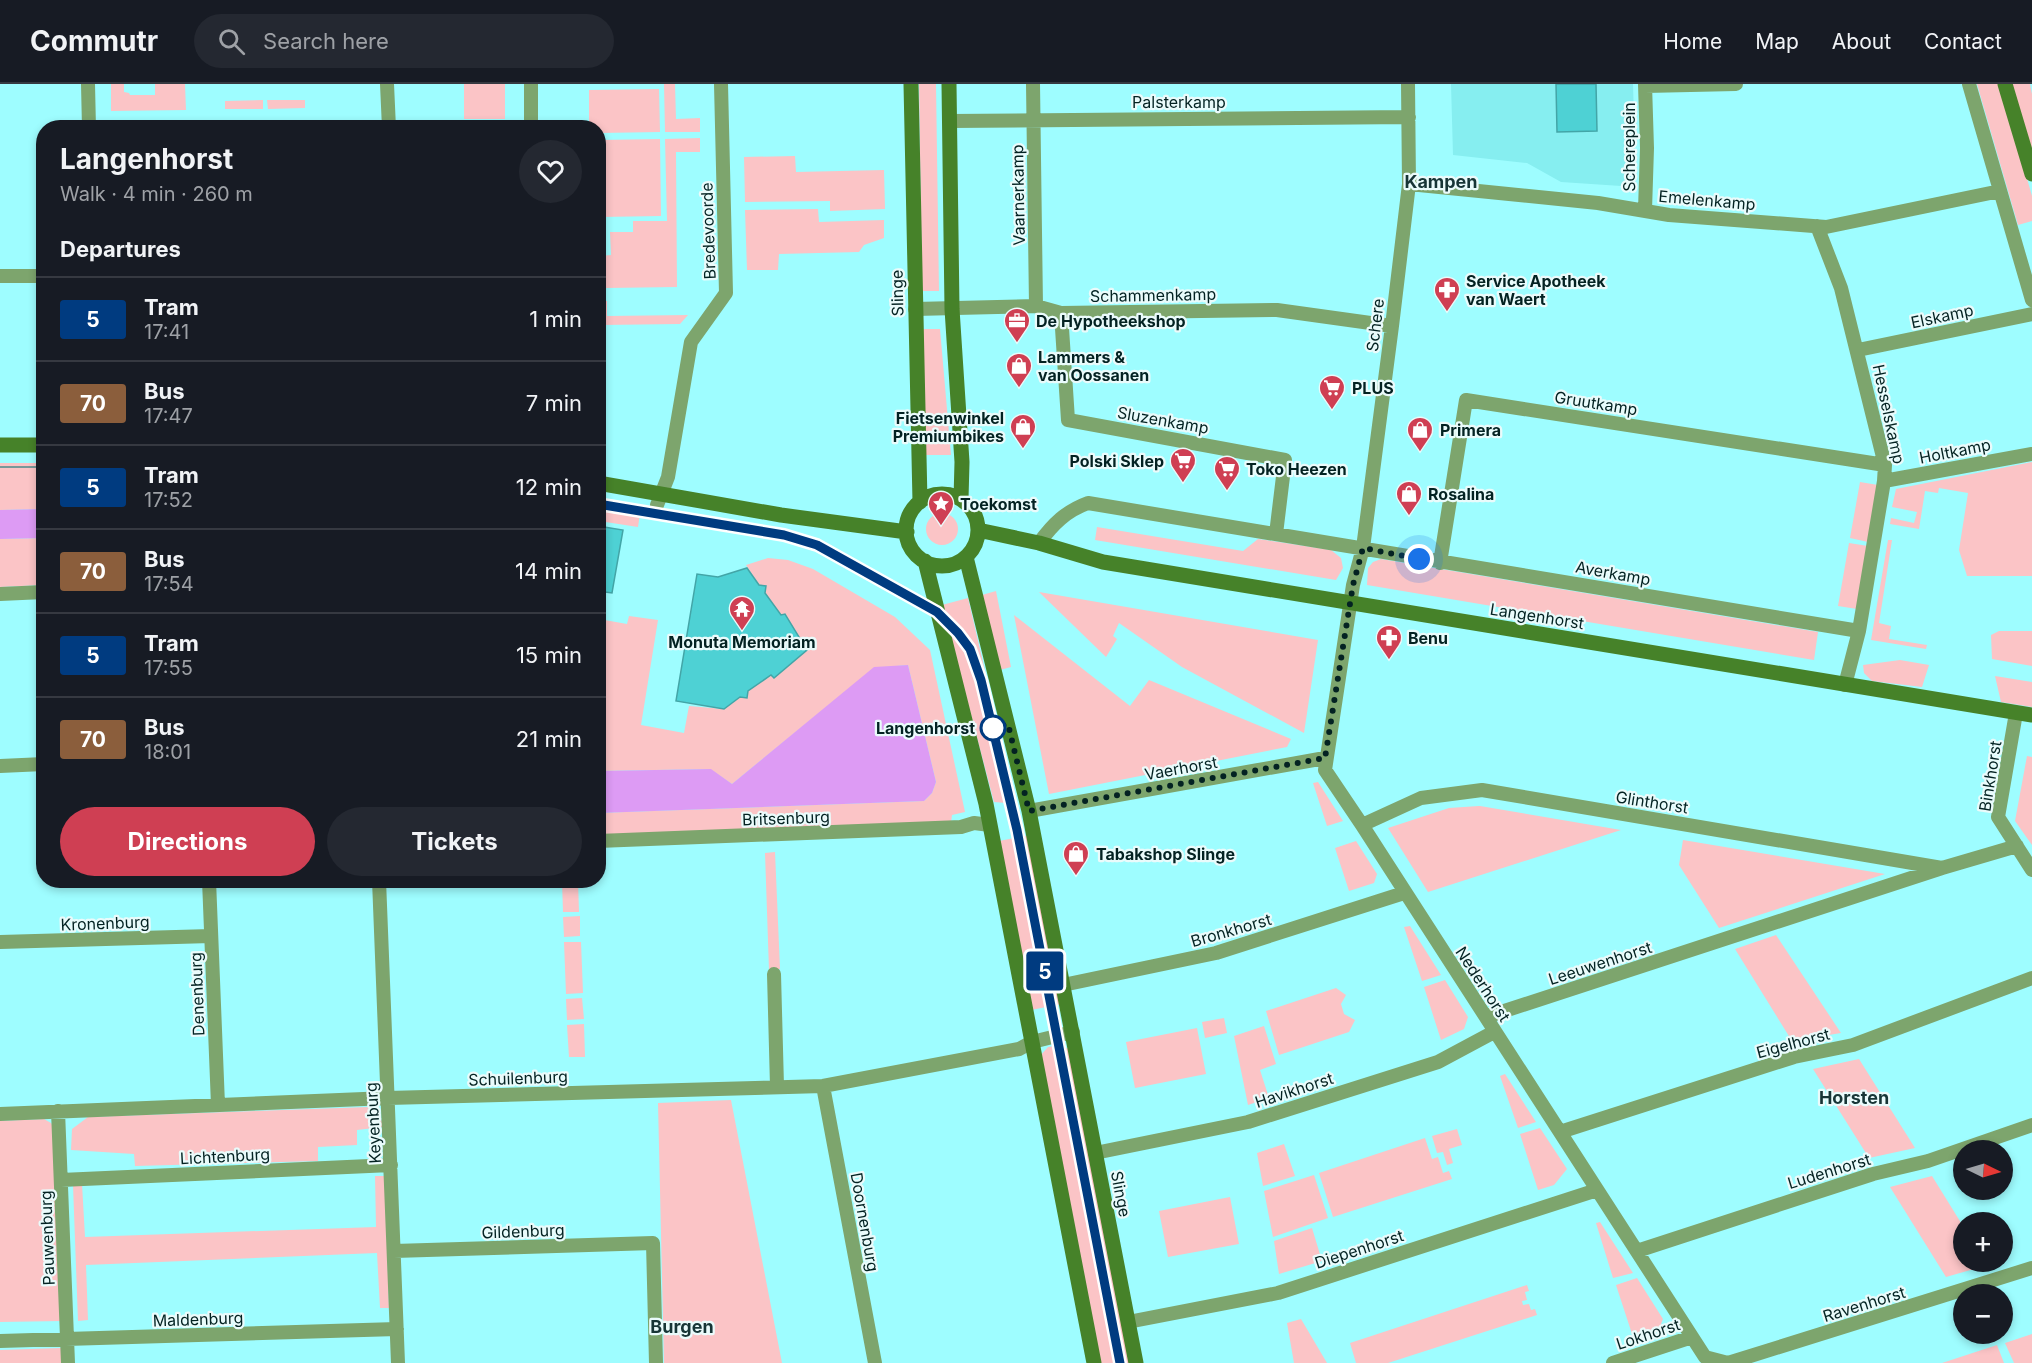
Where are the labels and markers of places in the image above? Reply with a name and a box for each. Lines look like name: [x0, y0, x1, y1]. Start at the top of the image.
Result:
place label: Service Apotheek van Waert: [1466, 271, 1606, 309]
pharmacy icon: Service Apotheek van Waert: [1432, 275, 1462, 313]
office icon: De Hypotheekshop: [1002, 306, 1032, 344]
place label: De Hypotheekshop: [1036, 311, 1186, 331]
place label: Lammers & van Oossanen: [1038, 347, 1149, 385]
shop icon: Lammers & van Oossanen: [1004, 351, 1034, 389]
supermarket icon: PLUS: [1317, 373, 1347, 411]
place label: PLUS: [1352, 378, 1394, 398]
place label: Fietsenwinkel Premiumbikes: [893, 408, 1004, 446]
shop icon: Fietsenwinkel Premiumbikes: [1008, 412, 1038, 450]
shop icon: Primera: [1405, 415, 1435, 453]
place label: Primera: [1440, 420, 1501, 440]
supermarket icon: Polski Sklep: [1168, 446, 1198, 484]
place label: Polski Sklep: [1070, 451, 1164, 471]
supermarket icon: Toko Heezen: [1212, 454, 1242, 492]
place label: Toko Heezen: [1246, 459, 1347, 479]
shop icon: Rosalina: [1394, 479, 1424, 517]
place label: Rosalina: [1428, 484, 1494, 504]
place icon: Toekomst: [926, 489, 956, 527]
place label: Toekomst: [960, 494, 1037, 514]
temple icon: Monuta Memoriam: [727, 594, 757, 632]
pharmacy icon: Benu: [1374, 623, 1404, 661]
place label: Benu: [1408, 628, 1448, 648]
place label: Monuta Memoriam: [668, 632, 816, 652]
marker: Langenhorst: [980, 715, 1006, 741]
place label: Langenhorst: [876, 718, 975, 738]
shop icon: Tabakshop Slinge: [1061, 839, 1091, 877]
place label: Tabakshop Slinge: [1096, 844, 1235, 864]

